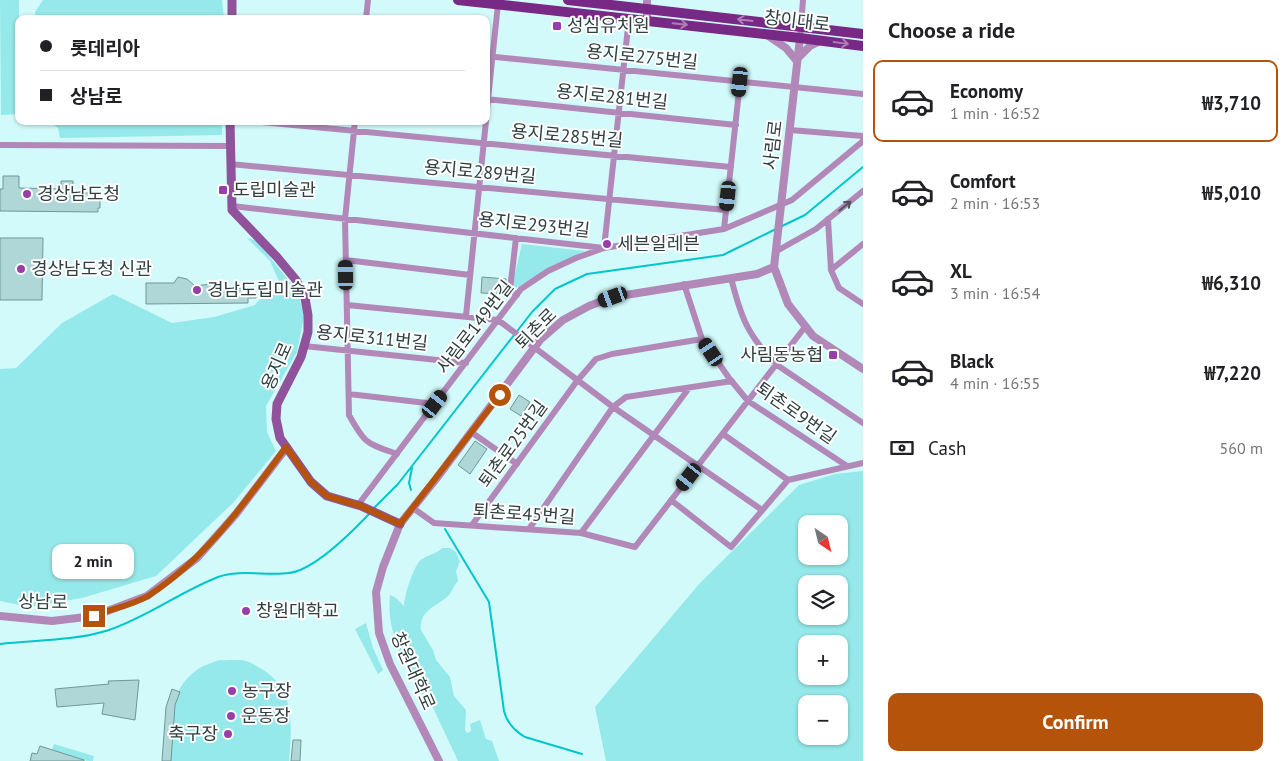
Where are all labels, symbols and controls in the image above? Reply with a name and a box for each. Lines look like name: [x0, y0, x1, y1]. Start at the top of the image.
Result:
street label: 창이대로: [763, 5, 831, 36]
place label: 성심유치원: [567, 14, 650, 37]
one-way arrow: [737, 15, 753, 25]
text: Choose a ride: [888, 16, 1015, 44]
one-way arrow: [672, 19, 688, 29]
marker: 성심유치원: [551, 20, 563, 32]
text: 롯데리아: [70, 36, 140, 60]
street label: 용지로275번길: [585, 39, 699, 74]
one-way arrow: [833, 39, 849, 49]
car: [730, 66, 749, 98]
street label: 용지로281번길: [555, 79, 669, 114]
icon: car: [890, 79, 935, 124]
text: Economy: [950, 79, 1023, 103]
text: 상남로: [70, 84, 122, 108]
text: ₩3,710: [1202, 91, 1261, 115]
text: 1 min · 16:52: [950, 103, 1040, 123]
street label: 용지로285번길: [510, 119, 624, 152]
street label: 사림로: [758, 119, 787, 171]
street label: 용지로289번길: [423, 155, 537, 188]
icon: car: [890, 169, 935, 214]
text: Comfort: [950, 169, 1016, 193]
place label: 도립미술관: [233, 178, 316, 201]
car: [718, 180, 737, 212]
text: ₩5,010: [1202, 181, 1261, 205]
place label: 경상남도청: [37, 182, 120, 205]
marker: 도립미술관: [217, 184, 229, 196]
marker: 경상남도청: [21, 188, 33, 200]
text: 2 min · 16:53: [950, 193, 1040, 213]
one-way arrow: [838, 200, 851, 211]
street label: 용지로293번길: [477, 207, 591, 242]
place label: 세븐일레븐: [617, 232, 700, 255]
marker: 세븐일레븐: [601, 238, 613, 250]
place label: 경상남도청 신관: [31, 257, 152, 280]
icon: car: [890, 259, 935, 304]
text: XL: [950, 259, 972, 283]
car: [338, 260, 353, 290]
marker: 경상남도청 신관: [15, 263, 27, 275]
text: ₩6,310: [1202, 271, 1261, 295]
street label: 사림로149번길: [431, 275, 518, 378]
place label: 경남도립미술관: [207, 278, 323, 301]
text: 3 min · 16:54: [950, 283, 1040, 303]
marker: 경남도립미술관: [191, 284, 203, 296]
car: [596, 285, 629, 309]
street label: 퇴촌로: [510, 303, 561, 354]
street label: 용지로311번길: [315, 320, 429, 355]
car: [696, 335, 725, 369]
street label: 용지로: [256, 338, 297, 393]
place label: 사림동농협: [740, 343, 823, 366]
marker: 사림동농협: [827, 349, 839, 361]
icon: car: [890, 349, 935, 394]
text: Black: [950, 349, 994, 373]
text: ₩7,220: [1204, 361, 1261, 385]
text: 4 min · 16:55: [950, 373, 1040, 393]
street label: 퇴촌로9번길: [752, 377, 841, 449]
route start: [489, 384, 511, 406]
car: [419, 388, 450, 420]
street label: 퇴촌로25번길: [473, 396, 552, 492]
icon: cash: [888, 434, 916, 462]
text: Cash: [928, 436, 966, 460]
text: 560 m: [1220, 438, 1263, 458]
car: [673, 461, 704, 493]
street label: 퇴촌로45번길: [472, 498, 576, 529]
north arrow: [798, 515, 848, 565]
map controls: [798, 515, 848, 745]
callout: 2 min: [53, 544, 135, 578]
text: 2 min: [73, 551, 113, 571]
button: layers: [798, 575, 848, 625]
street label: 상남로: [18, 590, 68, 613]
place label: 창원대학교: [256, 599, 339, 622]
route end: [83, 605, 105, 627]
marker: 창원대학교: [240, 605, 252, 617]
street label: 창원대학로: [386, 628, 441, 713]
button: +: [798, 635, 848, 685]
place label: 농구장: [242, 679, 292, 702]
marker: 농구장: [226, 685, 238, 697]
button: Confirm: [888, 693, 1263, 751]
button: −: [798, 695, 848, 745]
place label: 운동장: [241, 704, 291, 727]
marker: 운동장: [225, 710, 237, 722]
place label: 축구장: [168, 722, 218, 745]
marker: 축구장: [222, 728, 234, 740]

